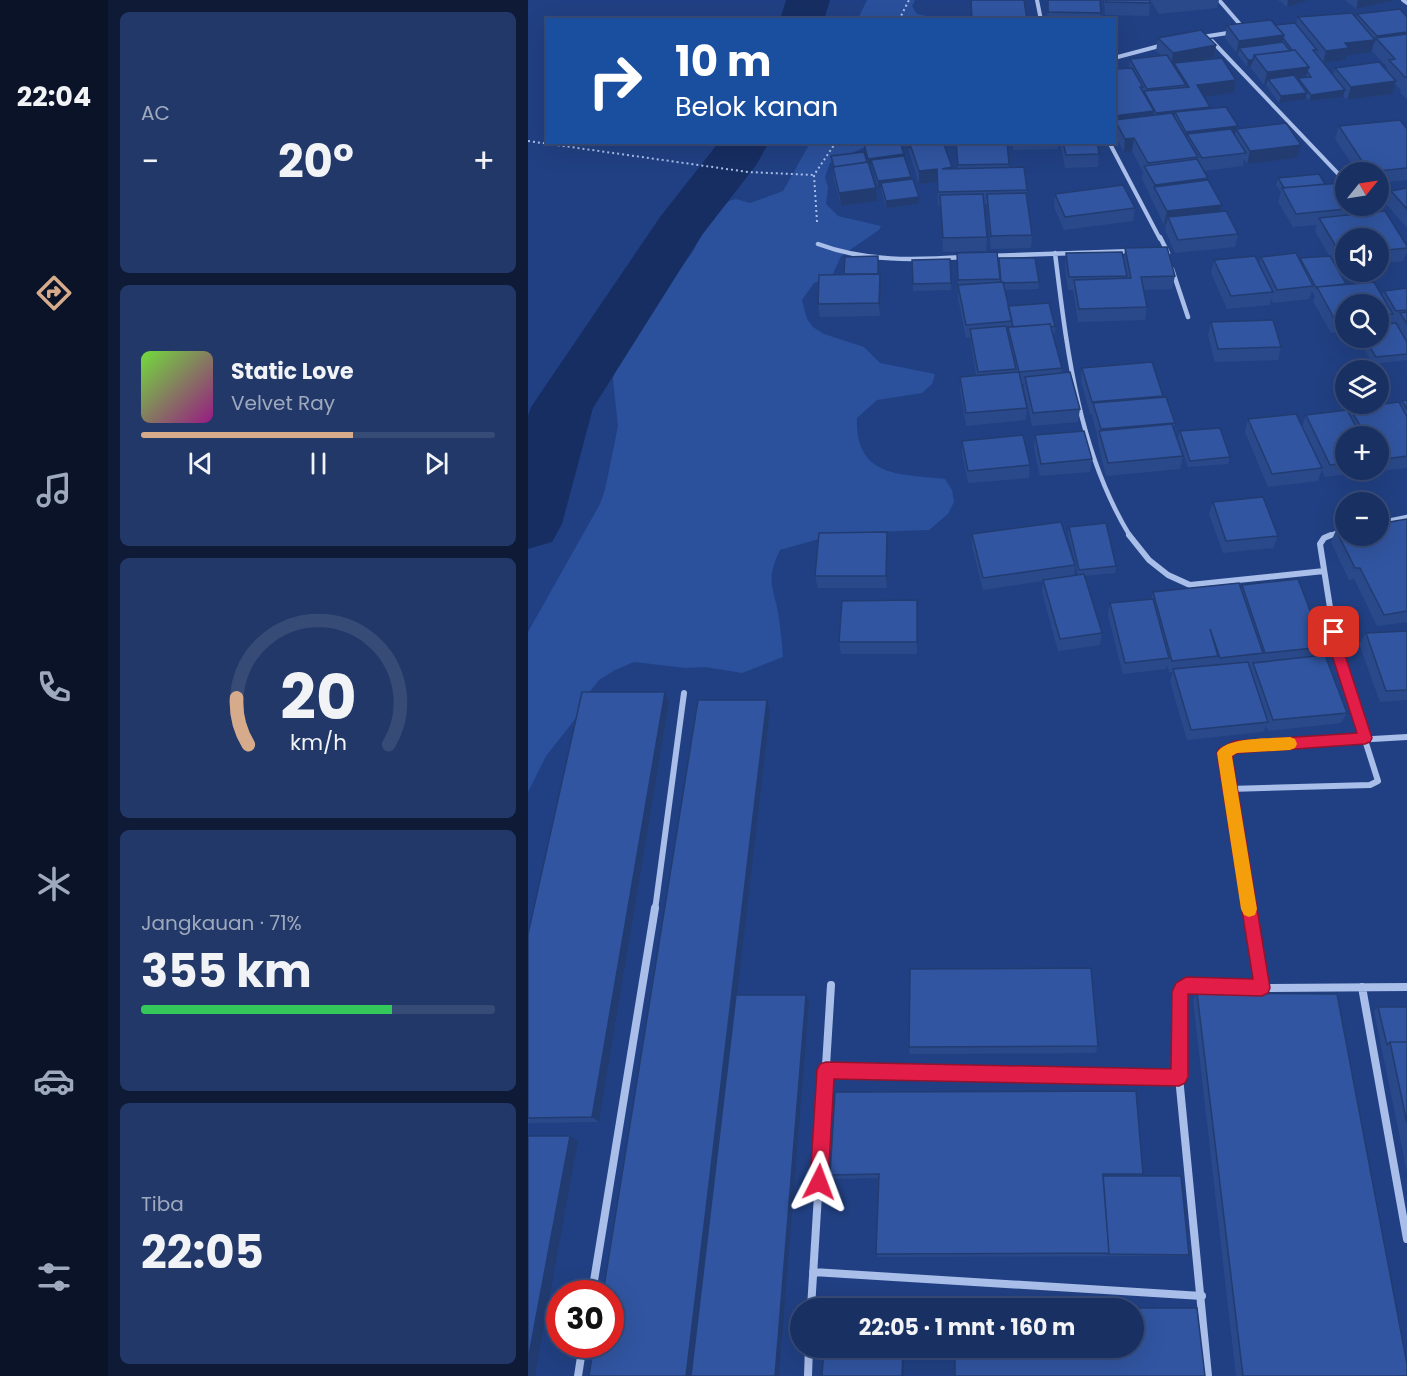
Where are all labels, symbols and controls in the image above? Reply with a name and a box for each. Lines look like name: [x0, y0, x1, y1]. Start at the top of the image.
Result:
text: 10 m: [675, 32, 772, 91]
icon: right: [576, 42, 654, 120]
text: 22:04: [17, 78, 91, 115]
text: Belok kanan: [675, 88, 838, 125]
text: AC: [141, 99, 170, 127]
text: 20°: [278, 130, 354, 193]
text: −: [141, 138, 159, 185]
text: +: [472, 138, 495, 185]
north arrow: [1335, 162, 1389, 216]
map controls: [1335, 162, 1389, 546]
button: sound: [1335, 228, 1389, 282]
icon: directions: [33, 272, 75, 314]
button: search: [1335, 294, 1389, 348]
text: Static Love: [231, 356, 354, 387]
button: layers: [1335, 360, 1389, 414]
text: Velvet Ray: [231, 389, 335, 417]
button: +: [1335, 426, 1389, 480]
icon: previous: [184, 447, 217, 480]
icon: pause: [302, 447, 335, 480]
icon: next: [420, 447, 453, 480]
icon: music: [33, 469, 75, 511]
button: −: [1335, 492, 1389, 546]
pin: [1308, 606, 1359, 657]
icon: arrive: [1317, 615, 1350, 648]
text: 20: [280, 653, 356, 741]
icon: phone: [33, 666, 75, 708]
text: km/h: [289, 727, 347, 758]
icon: climate: [33, 863, 75, 905]
text: Jangkauan · 71%: [141, 909, 302, 937]
text: 355 km: [141, 940, 312, 1003]
icon: car: [33, 1060, 75, 1102]
position arrow: [787, 1150, 851, 1214]
text: Tiba: [141, 1190, 184, 1218]
text: 22:05: [141, 1221, 264, 1284]
icon: filters: [33, 1256, 75, 1298]
speed limit sign: 30: [546, 1280, 624, 1358]
text: 22:05 · 1 mnt · 160 m: [859, 1312, 1075, 1343]

